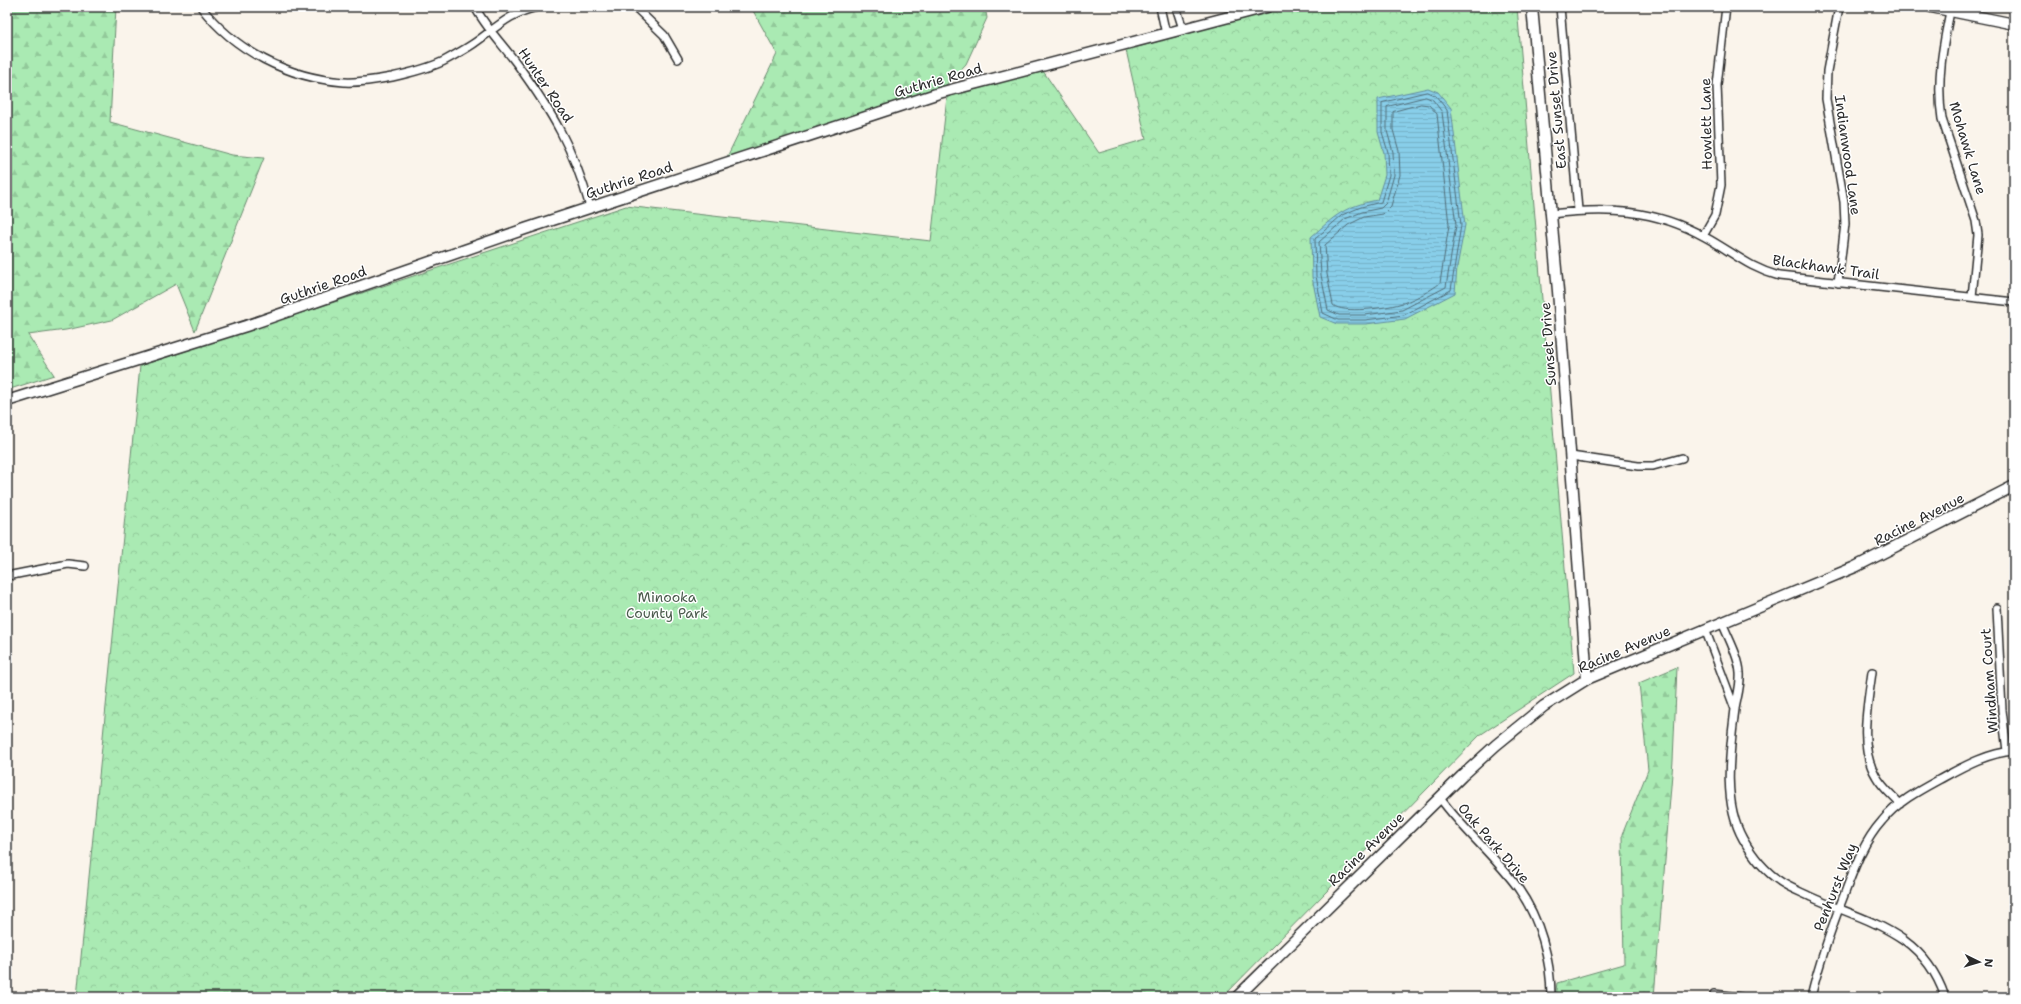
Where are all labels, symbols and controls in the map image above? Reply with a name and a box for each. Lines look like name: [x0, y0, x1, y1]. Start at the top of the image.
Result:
street label: Hunter Road: [514, 44, 578, 126]
street label: East Sunset Drive: [1542, 50, 1570, 170]
street label: Guthrie Road: [892, 59, 984, 101]
street label: Howlett Lane: [1696, 78, 1716, 170]
street label: Indianwood Lane: [1831, 94, 1865, 216]
street label: Mohawk Lane: [1945, 99, 1991, 197]
street label: Guthrie Road: [583, 157, 675, 203]
street label: Blackhawk Trail: [1771, 251, 1881, 284]
street label: Guthrie Road: [277, 262, 369, 308]
street label: Sunset Drive: [1536, 302, 1560, 386]
street label: Racine Avenue: [1871, 488, 1967, 549]
park label: Minooka County Park: [626, 588, 708, 622]
street label: Racine Avenue: [1575, 621, 1673, 677]
street label: Windham Court: [1976, 628, 2002, 734]
street label: Oak Park Drive: [1454, 799, 1534, 887]
street label: Racine Avenue: [1324, 808, 1408, 890]
street label: Penhurst Way: [1809, 840, 1861, 934]
north arrow: [1959, 942, 1999, 982]
text: N: [1981, 958, 1996, 968]

